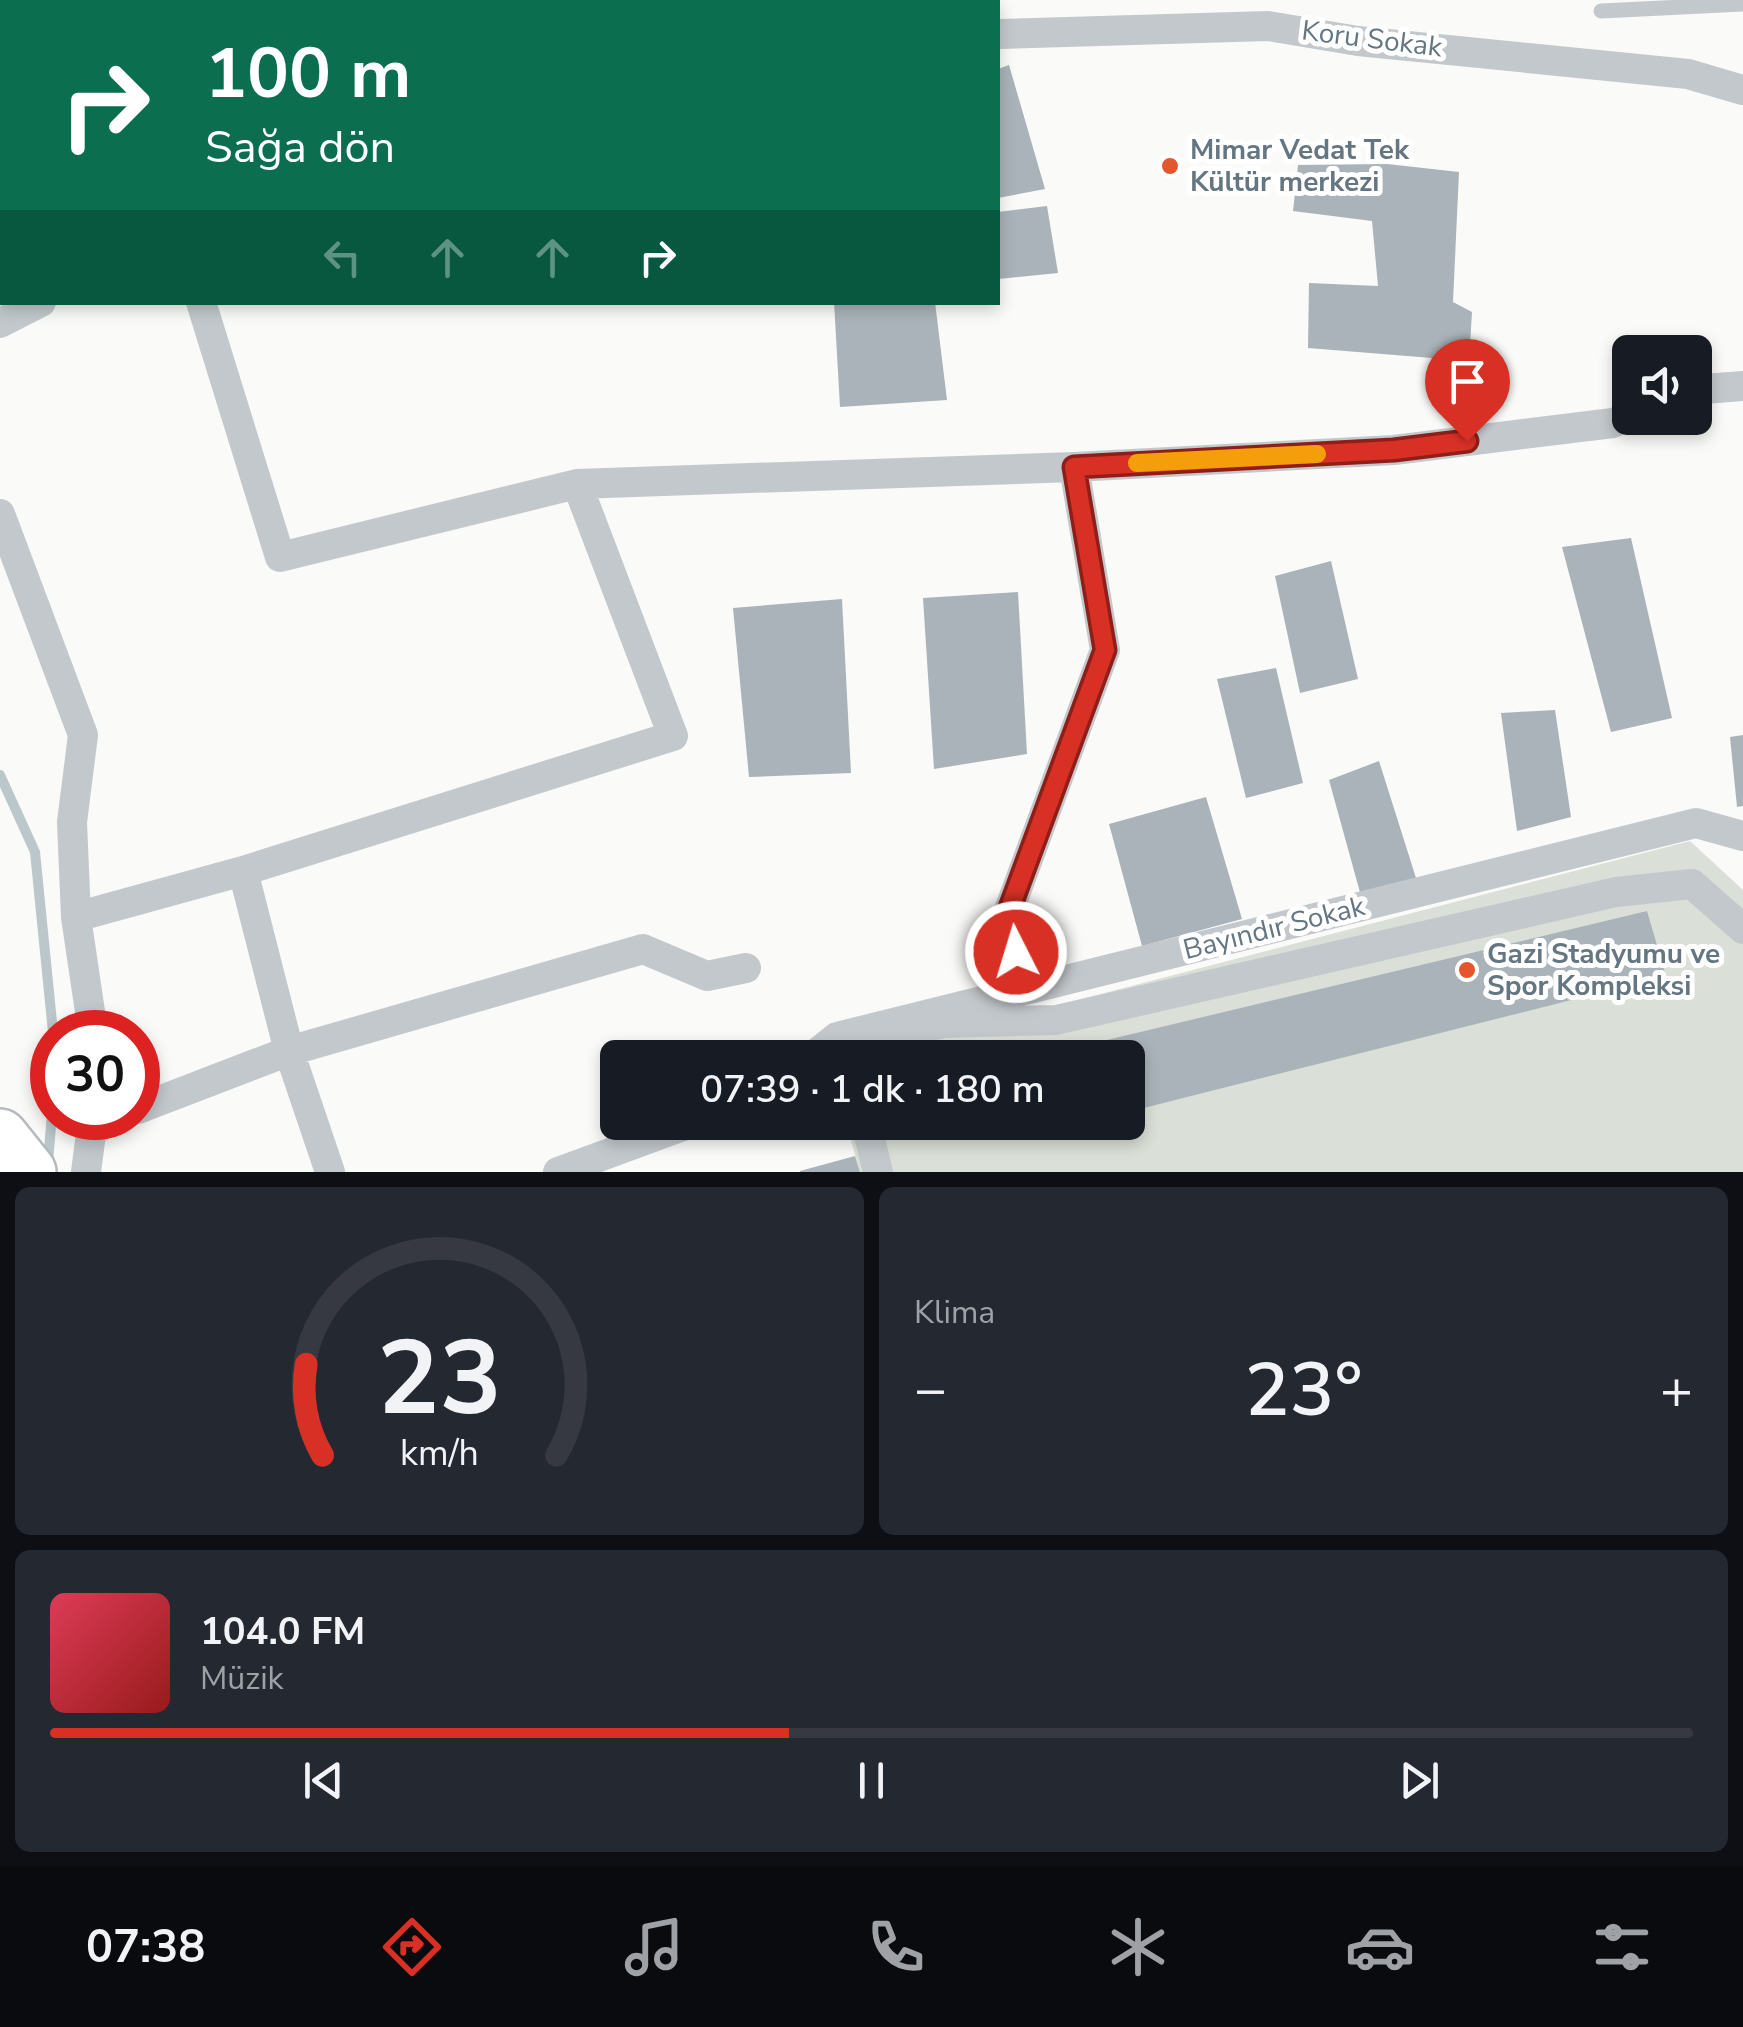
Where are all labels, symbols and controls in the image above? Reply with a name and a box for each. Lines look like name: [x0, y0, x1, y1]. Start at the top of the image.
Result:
street label: Koru Sokak: [1300, 12, 1445, 67]
text: 100 m: [205, 26, 411, 122]
icon: right: [40, 40, 170, 170]
text: Sağa dön: [205, 117, 395, 178]
place label: Mimar Vedat Tek Kültür merkezi: [1190, 131, 1410, 201]
marker: Mimar Vedat Tek Kültür merkezi: [1159, 155, 1181, 177]
icon: left: [315, 230, 370, 285]
icon: ahead: [420, 230, 475, 285]
icon: ahead: [525, 230, 580, 285]
icon: right: [630, 230, 685, 285]
map controls: [1612, 335, 1712, 435]
button: sound: [1612, 335, 1712, 435]
pin: [1425, 339, 1510, 442]
icon: arrive: [1440, 354, 1495, 409]
street label: Bayındır Sokak: [1179, 887, 1370, 969]
position arrow: [964, 900, 1068, 1004]
place label: Gazi Stadyumu ve Spor Kompleksi: [1487, 935, 1720, 1005]
marker: Gazi Stadyumu ve Spor Kompleksi: [1456, 959, 1478, 981]
speed limit sign: 30: [30, 1010, 160, 1140]
text: 07:39 · 1 dk · 180 m: [700, 1064, 1045, 1115]
text: Klima: [914, 1291, 995, 1334]
text: 23: [377, 1308, 502, 1450]
text: 23°: [1244, 1339, 1363, 1441]
text: −: [914, 1352, 947, 1427]
text: +: [1660, 1352, 1693, 1427]
text: km/h: [400, 1429, 479, 1478]
text: 104.0 FM: [200, 1606, 365, 1657]
text: Müzik: [200, 1657, 284, 1700]
icon: previous: [296, 1753, 351, 1808]
icon: pause: [844, 1753, 899, 1808]
icon: next: [1392, 1753, 1447, 1808]
icon: directions: [377, 1912, 447, 1982]
icon: music: [619, 1912, 689, 1982]
icon: phone: [861, 1912, 931, 1982]
icon: climate: [1103, 1912, 1173, 1982]
icon: car: [1345, 1912, 1415, 1982]
icon: filters: [1587, 1912, 1657, 1982]
text: 07:38: [86, 1917, 205, 1978]

